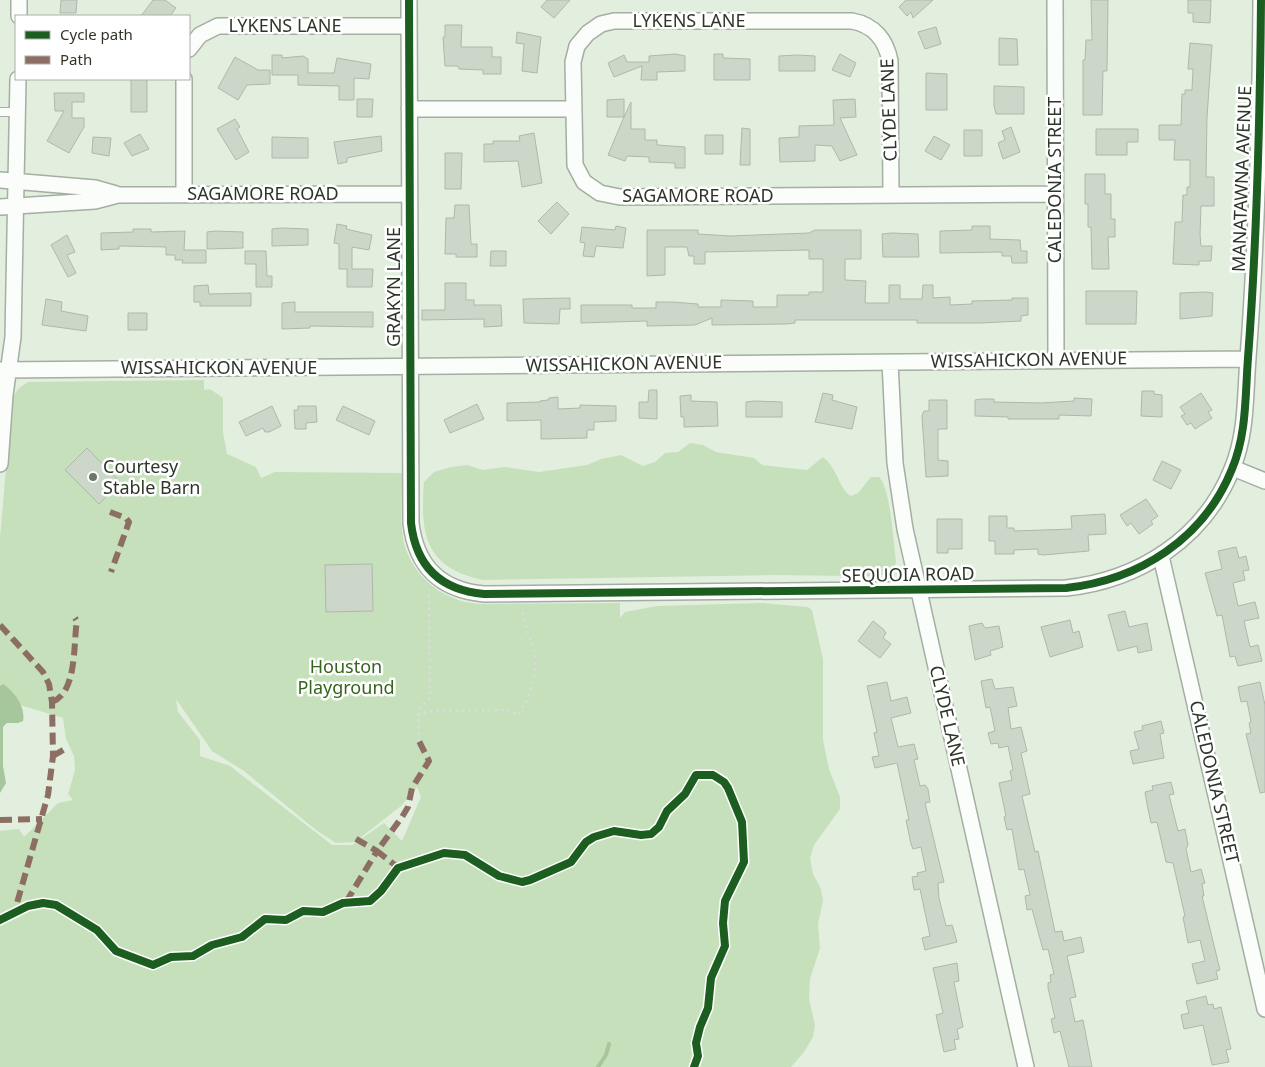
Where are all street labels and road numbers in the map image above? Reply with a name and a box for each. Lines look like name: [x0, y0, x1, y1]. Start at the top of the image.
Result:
street label: LYKENS LANE: [632, 8, 746, 32]
street label: LYKENS LANE: [228, 13, 342, 37]
street label: CLYDE LANE: [874, 58, 902, 162]
street label: MANATAWNA AVENUE: [1226, 85, 1256, 272]
street label: CALEDONIA STREET: [1042, 97, 1066, 263]
street label: SAGAMORE ROAD: [187, 181, 339, 205]
street label: SAGAMORE ROAD: [622, 183, 774, 207]
street label: GRAKYN LANE: [381, 227, 405, 347]
street label: WISSAHICKON AVENUE: [931, 345, 1127, 373]
street label: WISSAHICKON AVENUE: [526, 349, 722, 377]
street label: WISSAHICKON AVENUE: [121, 355, 317, 379]
street label: SEQUOIA ROAD: [841, 561, 975, 587]
street label: CLYDE LANE: [925, 663, 971, 769]
street label: CALEDONIA STREET: [1185, 698, 1245, 866]

